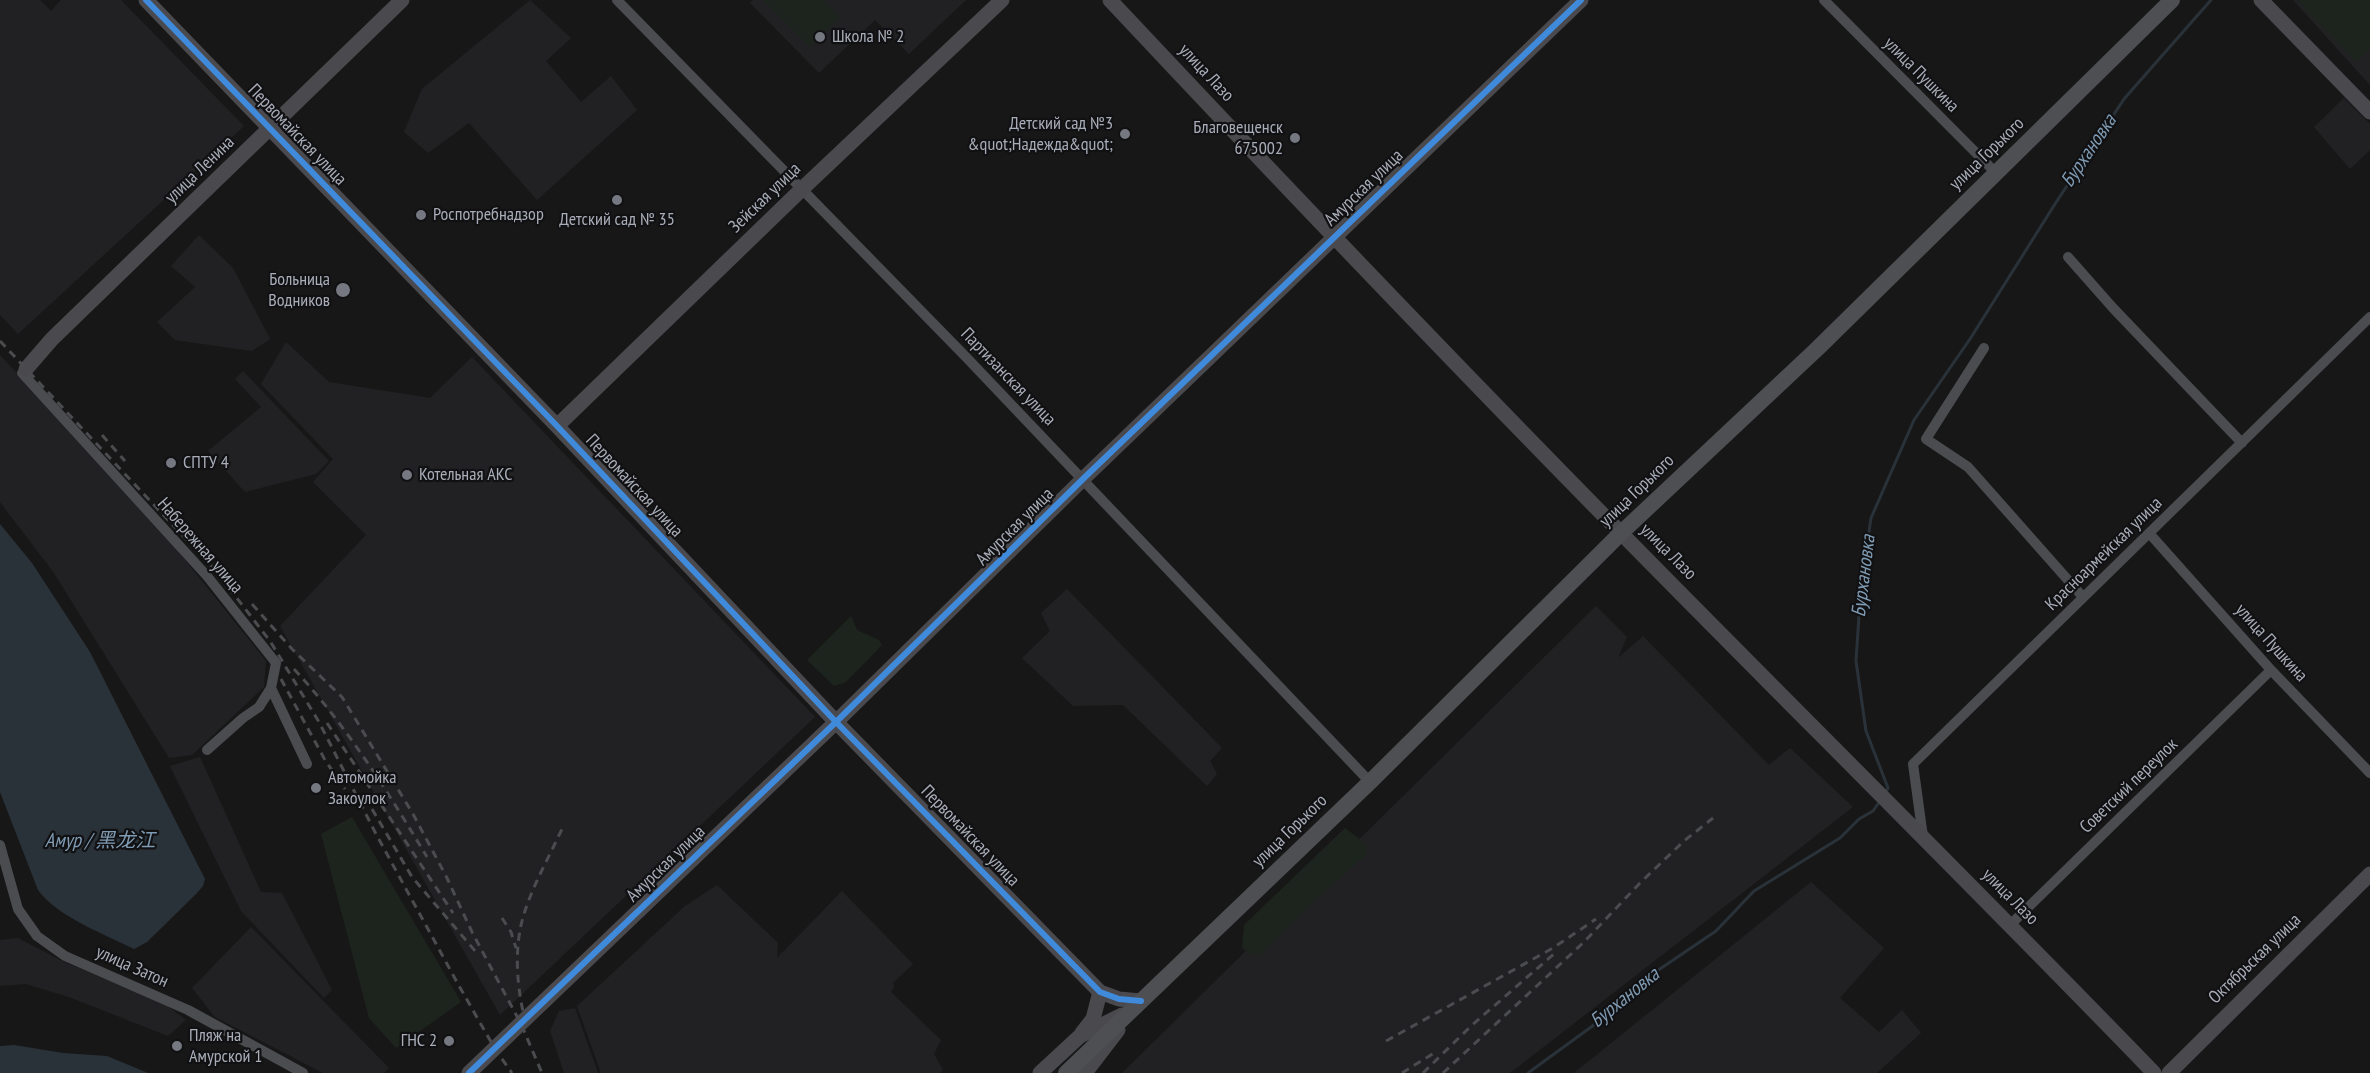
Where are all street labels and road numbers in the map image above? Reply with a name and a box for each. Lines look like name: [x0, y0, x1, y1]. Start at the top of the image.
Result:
street label: улица Пушкина: [1879, 33, 1963, 117]
street label: улица Лазо: [1174, 40, 1238, 106]
street label: Первомайская улица: [243, 80, 351, 190]
street label: улица Горького: [1945, 113, 2029, 195]
street label: улица Ленина: [161, 132, 239, 208]
street label: Амурская улица: [1320, 145, 1408, 231]
street label: Зейская улица: [725, 158, 805, 238]
street label: Партизанская улица: [956, 324, 1060, 430]
street label: Первомайская улица: [581, 430, 687, 542]
street label: улица Горького: [1595, 450, 1679, 532]
street label: Амурская улица: [972, 484, 1058, 570]
street label: Красноармейская улица: [2041, 493, 2167, 615]
street label: Набережная улица: [153, 494, 247, 598]
street label: улица Лазо: [1635, 519, 1701, 585]
street label: улица Пушкина: [2230, 600, 2312, 686]
street label: Советский переулок: [2076, 734, 2182, 838]
street label: Первомайская улица: [916, 781, 1024, 891]
street label: улица Горького: [1248, 790, 1332, 872]
street label: Амурская улица: [622, 821, 710, 907]
street label: улица Лазо: [1977, 864, 2043, 930]
street label: Октябрьская улица: [2204, 910, 2306, 1008]
street label: улица Затон: [92, 941, 172, 993]

